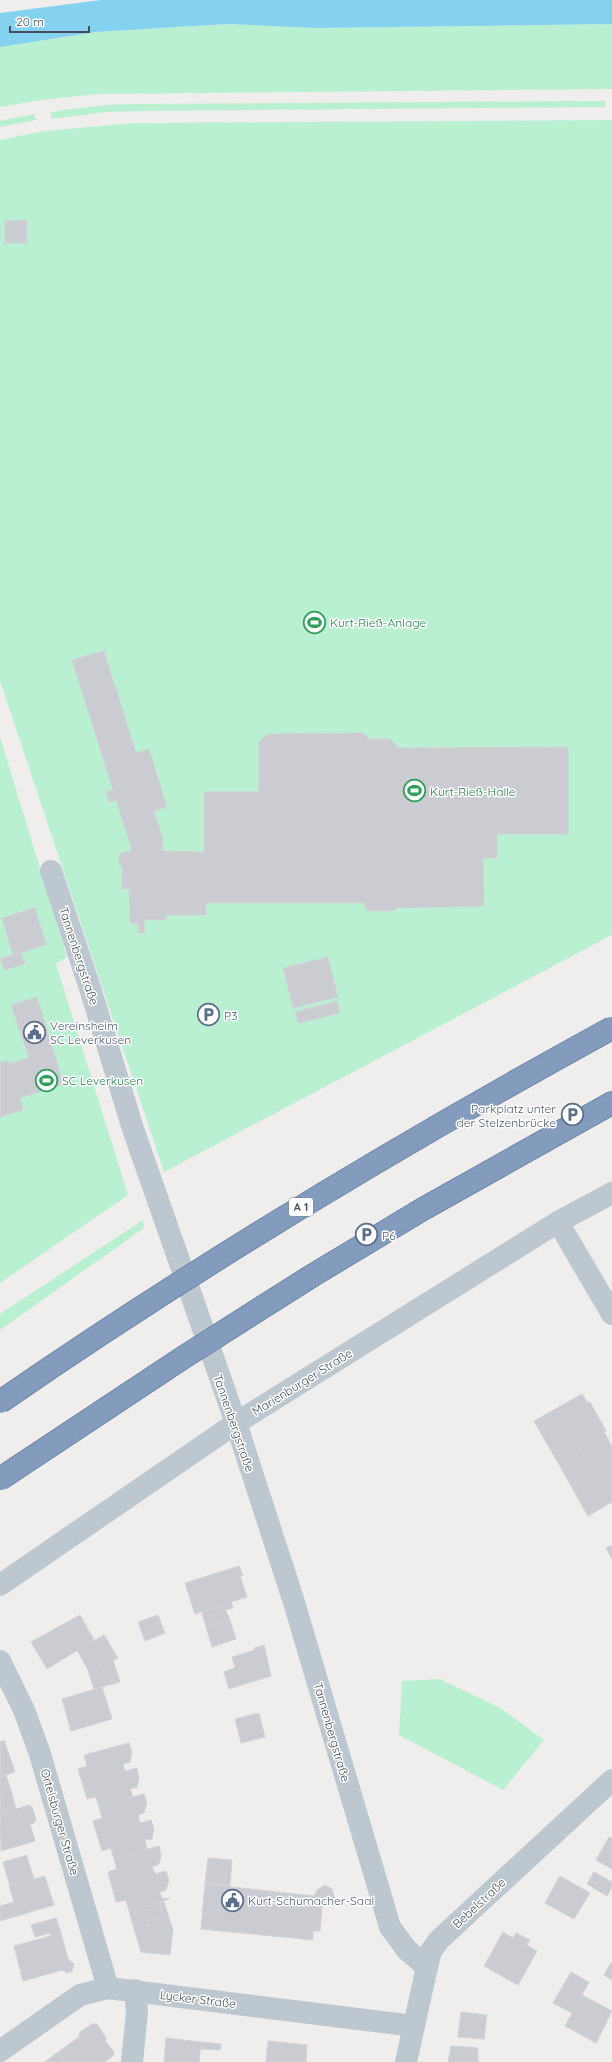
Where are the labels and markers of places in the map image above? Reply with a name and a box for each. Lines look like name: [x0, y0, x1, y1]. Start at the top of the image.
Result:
sports icon: Kurt-Rieß-Anlage: [301, 609, 327, 635]
place label: Kurt-Rieß-Anlage: [330, 615, 426, 630]
sports icon: Kurt-Rieß-Halle: [401, 778, 427, 804]
place label: Kurt-Rieß-Halle: [430, 784, 516, 799]
parking icon: P3: [196, 1002, 222, 1028]
place label: P3: [224, 1008, 237, 1023]
place label: Vereinsheim SC Leverkusen: [50, 1018, 131, 1047]
public building icon: Vereinsheim SC Leverkusen: [21, 1019, 47, 1045]
sports icon: SC Leverkusen: [33, 1067, 59, 1093]
place label: SC Leverkusen: [62, 1073, 143, 1088]
place label: Parkplatz unter der Stelzenbrücke: [457, 1101, 556, 1130]
parking icon: Parkplatz unter der Stelzenbrücke: [559, 1102, 585, 1128]
parking icon: P6: [353, 1222, 379, 1248]
place label: P6: [382, 1228, 396, 1243]
public building icon: Kurt-Schumacher-Saal: [220, 1887, 246, 1913]
place label: Kurt-Schumacher-Saal: [248, 1893, 374, 1908]

